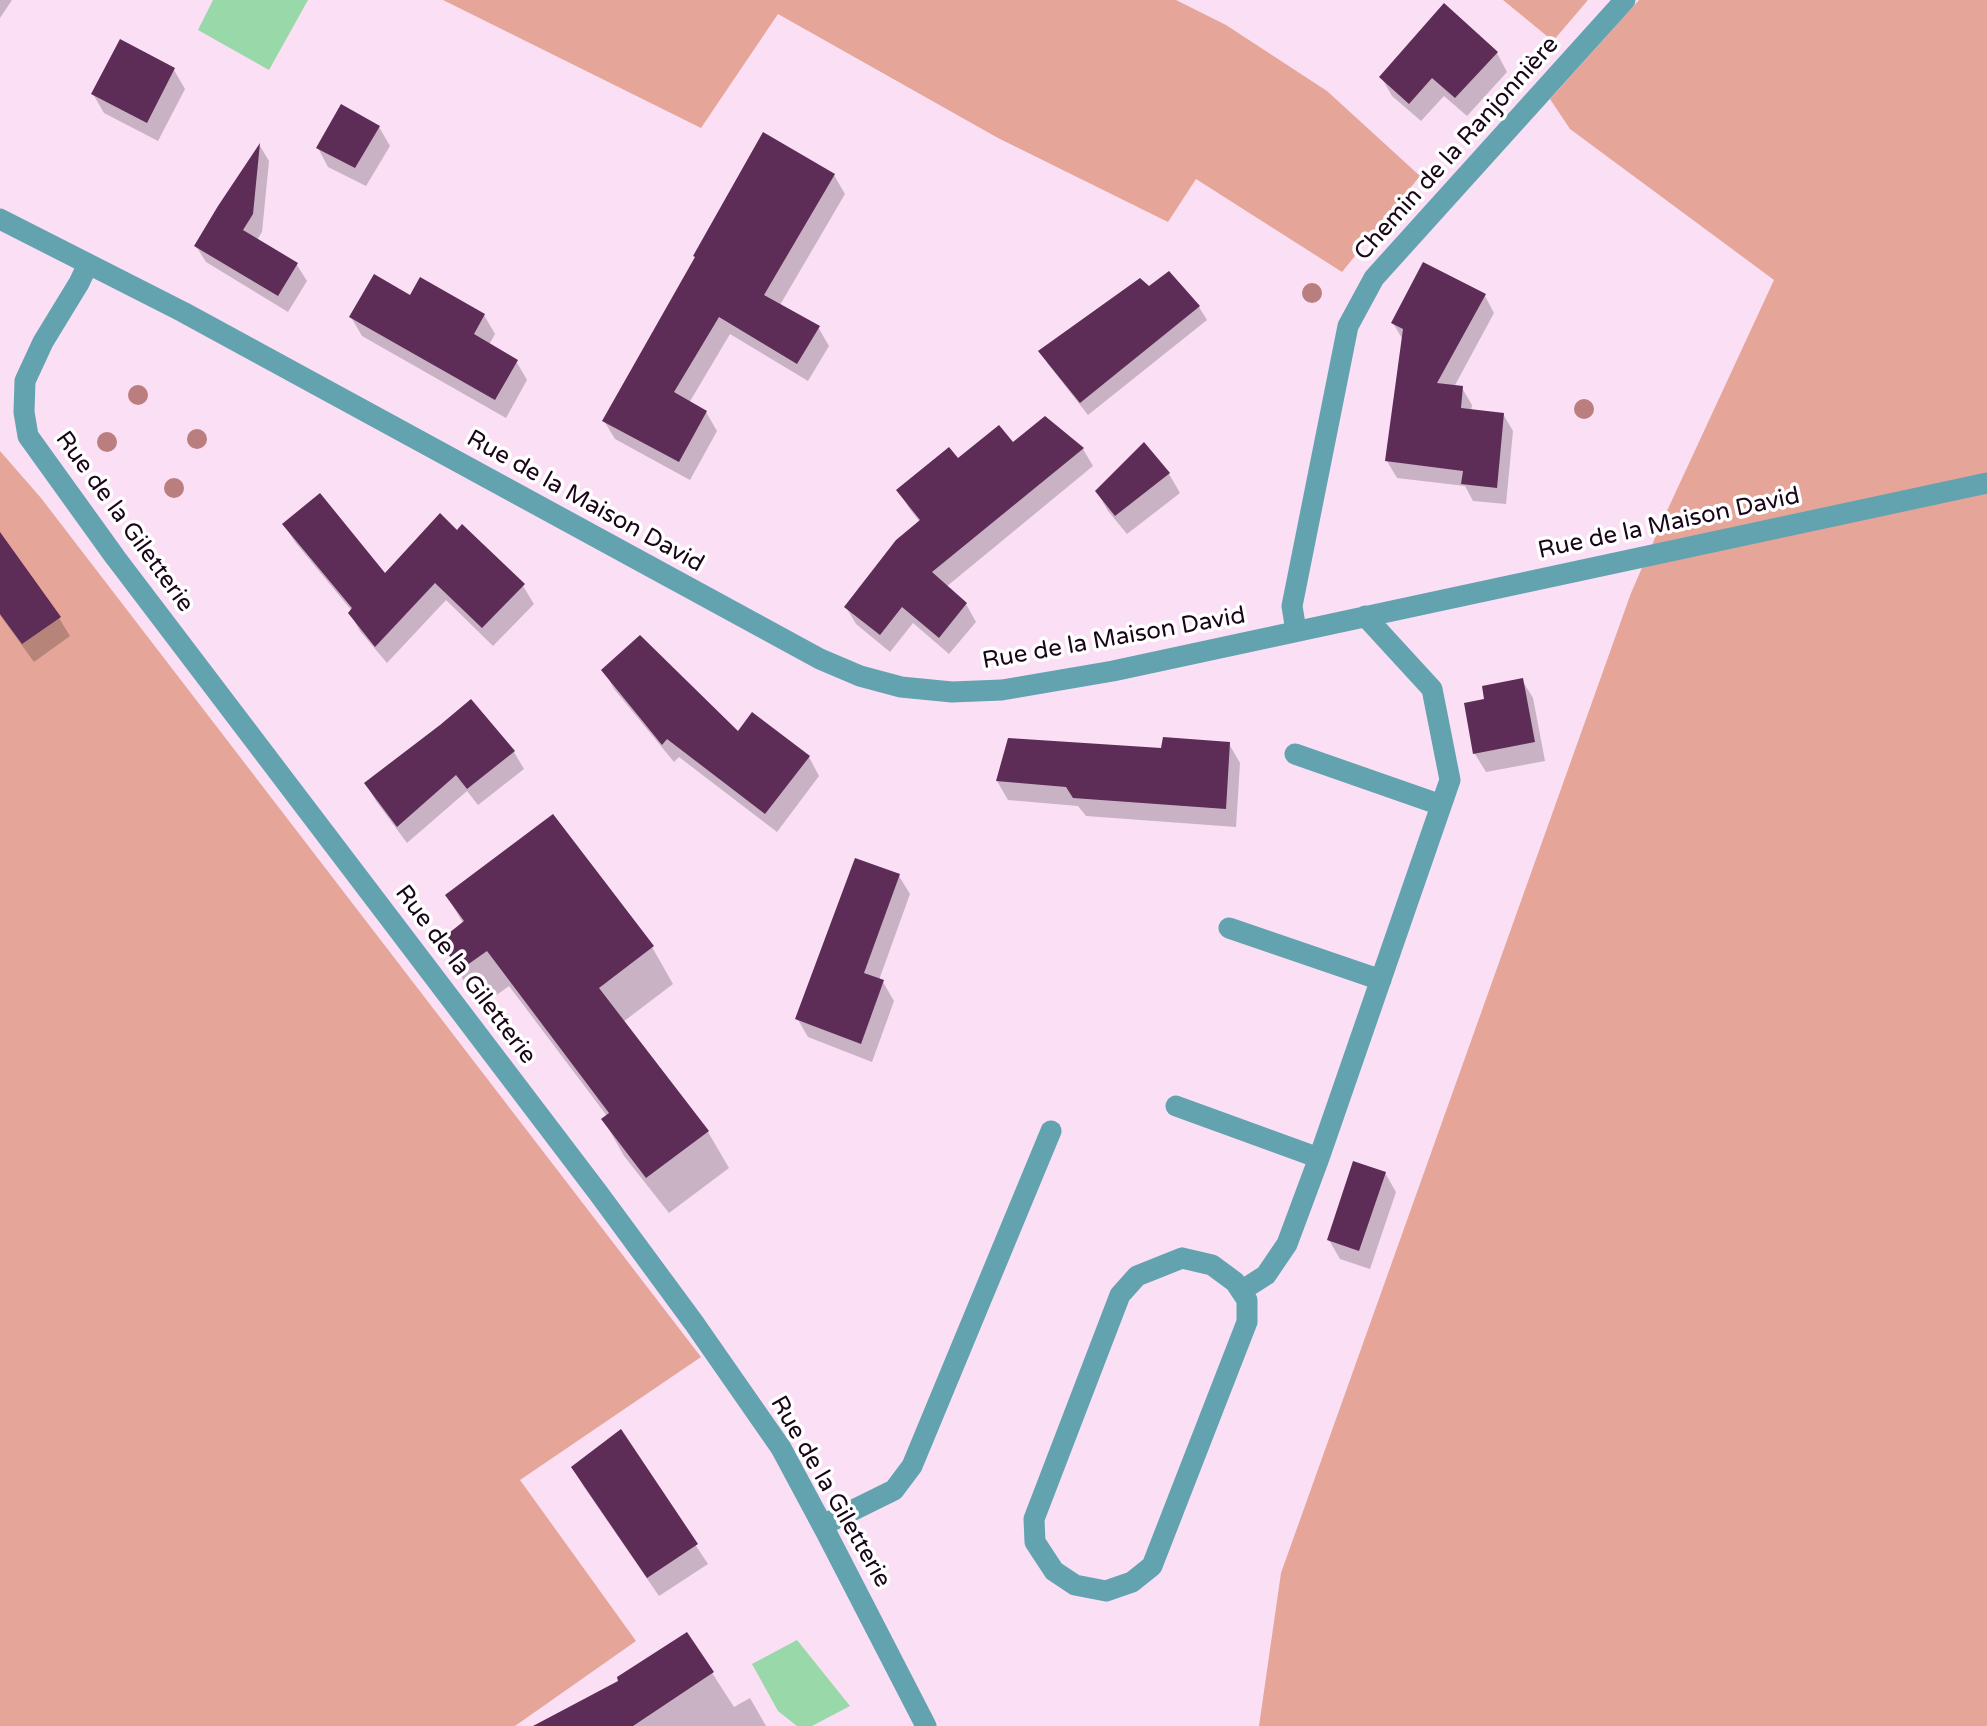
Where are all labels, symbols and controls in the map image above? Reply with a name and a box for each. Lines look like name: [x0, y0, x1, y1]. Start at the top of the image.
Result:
street label: Chemin de la Ranjonnière: [1349, 31, 1565, 267]
street label: Rue de la Maison David: [461, 425, 709, 579]
street label: Rue de la Giletterie: [49, 426, 199, 618]
street label: Rue de la Maison David: [1536, 482, 1802, 566]
street label: Rue de la Maison David: [980, 602, 1248, 676]
street label: Rue de la Giletterie: [388, 880, 542, 1070]
street label: Rue de la Giletterie: [763, 1391, 897, 1593]

